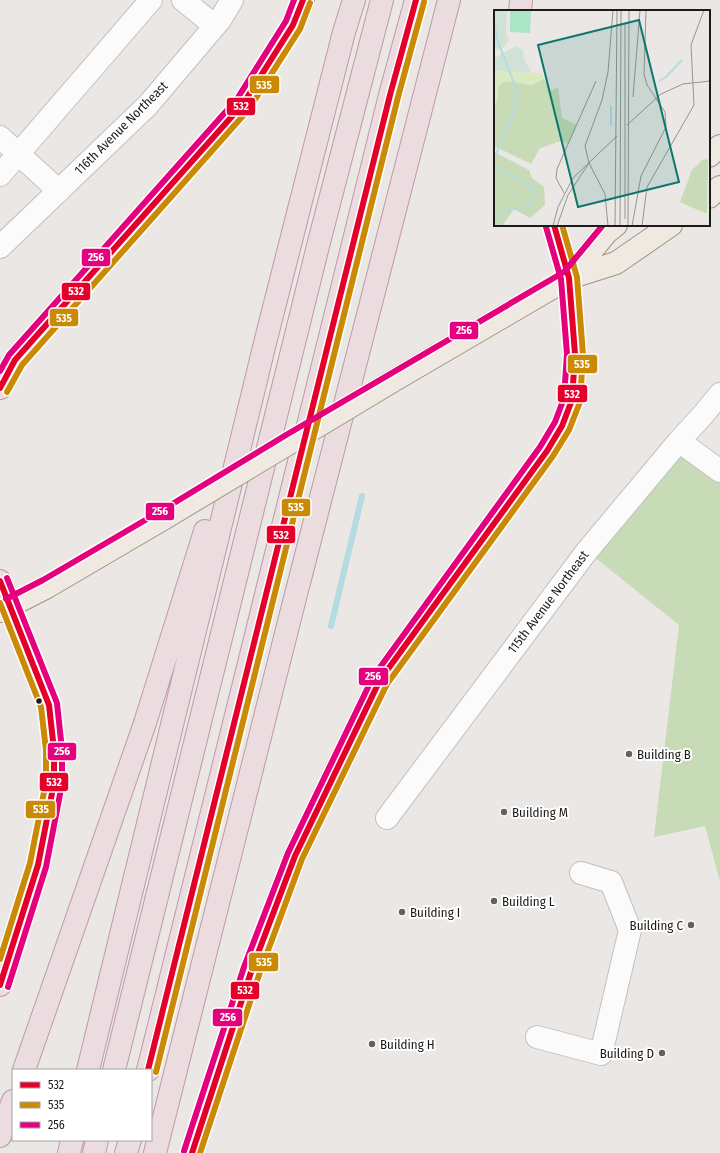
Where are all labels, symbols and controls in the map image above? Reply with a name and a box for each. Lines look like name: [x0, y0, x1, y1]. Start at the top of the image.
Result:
inset map: [494, 10, 710, 226]
line badge: 535: [249, 75, 280, 94]
street label: 116th Avenue Northeast: [71, 78, 171, 178]
text: 535: [256, 79, 273, 92]
line badge: 532: [226, 97, 256, 116]
text: 532: [233, 100, 249, 113]
line badge: 256: [81, 248, 111, 267]
text: 256: [87, 251, 104, 264]
line badge: 532: [61, 282, 91, 301]
text: 532: [68, 285, 84, 298]
line badge: 535: [49, 308, 79, 327]
text: 535: [56, 312, 73, 325]
line badge: 256: [449, 321, 479, 340]
text: 256: [455, 324, 472, 337]
line badge: 535: [567, 354, 598, 374]
text: 535: [574, 358, 591, 371]
line badge: 532: [557, 384, 588, 403]
text: 532: [564, 388, 580, 401]
line badge: 535: [281, 498, 311, 517]
text: 535: [288, 501, 305, 514]
line badge: 256: [145, 502, 175, 521]
text: 256: [151, 505, 168, 518]
line badge: 532: [266, 525, 296, 544]
text: 532: [273, 529, 289, 542]
street label: 115th Avenue Northeast: [504, 547, 592, 656]
line badge: 256: [358, 667, 389, 686]
text: 256: [364, 670, 381, 683]
unlabelled marker: [34, 696, 44, 706]
line badge: 256: [47, 742, 77, 761]
text: 256: [53, 745, 70, 758]
place label: Building B: [637, 747, 691, 762]
marker: Building B: [624, 749, 634, 759]
line badge: 532: [39, 772, 69, 792]
text: 532: [46, 776, 62, 789]
line badge: 535: [25, 800, 56, 819]
text: 535: [33, 803, 50, 816]
place label: Building M: [512, 805, 568, 820]
marker: Building M: [499, 807, 509, 817]
place label: Building L: [502, 894, 555, 909]
marker: Building L: [489, 896, 499, 906]
place label: Building I: [410, 905, 460, 920]
marker: Building I: [397, 907, 407, 917]
place label: Building C: [630, 918, 683, 933]
marker: Building C: [686, 920, 696, 930]
line badge: 535: [248, 952, 279, 972]
text: 535: [256, 956, 273, 969]
line badge: 532: [230, 981, 260, 1000]
text: 532: [237, 984, 253, 997]
line badge: 256: [212, 1008, 243, 1027]
text: 256: [219, 1011, 236, 1024]
place label: Building H: [380, 1037, 435, 1052]
marker: Building H: [367, 1039, 377, 1049]
place label: Building D: [600, 1046, 654, 1061]
marker: Building D: [657, 1048, 667, 1058]
legend: [12, 1069, 152, 1141]
text: 532: [48, 1078, 64, 1092]
text: 535: [48, 1098, 65, 1112]
text: 256: [48, 1118, 65, 1132]

